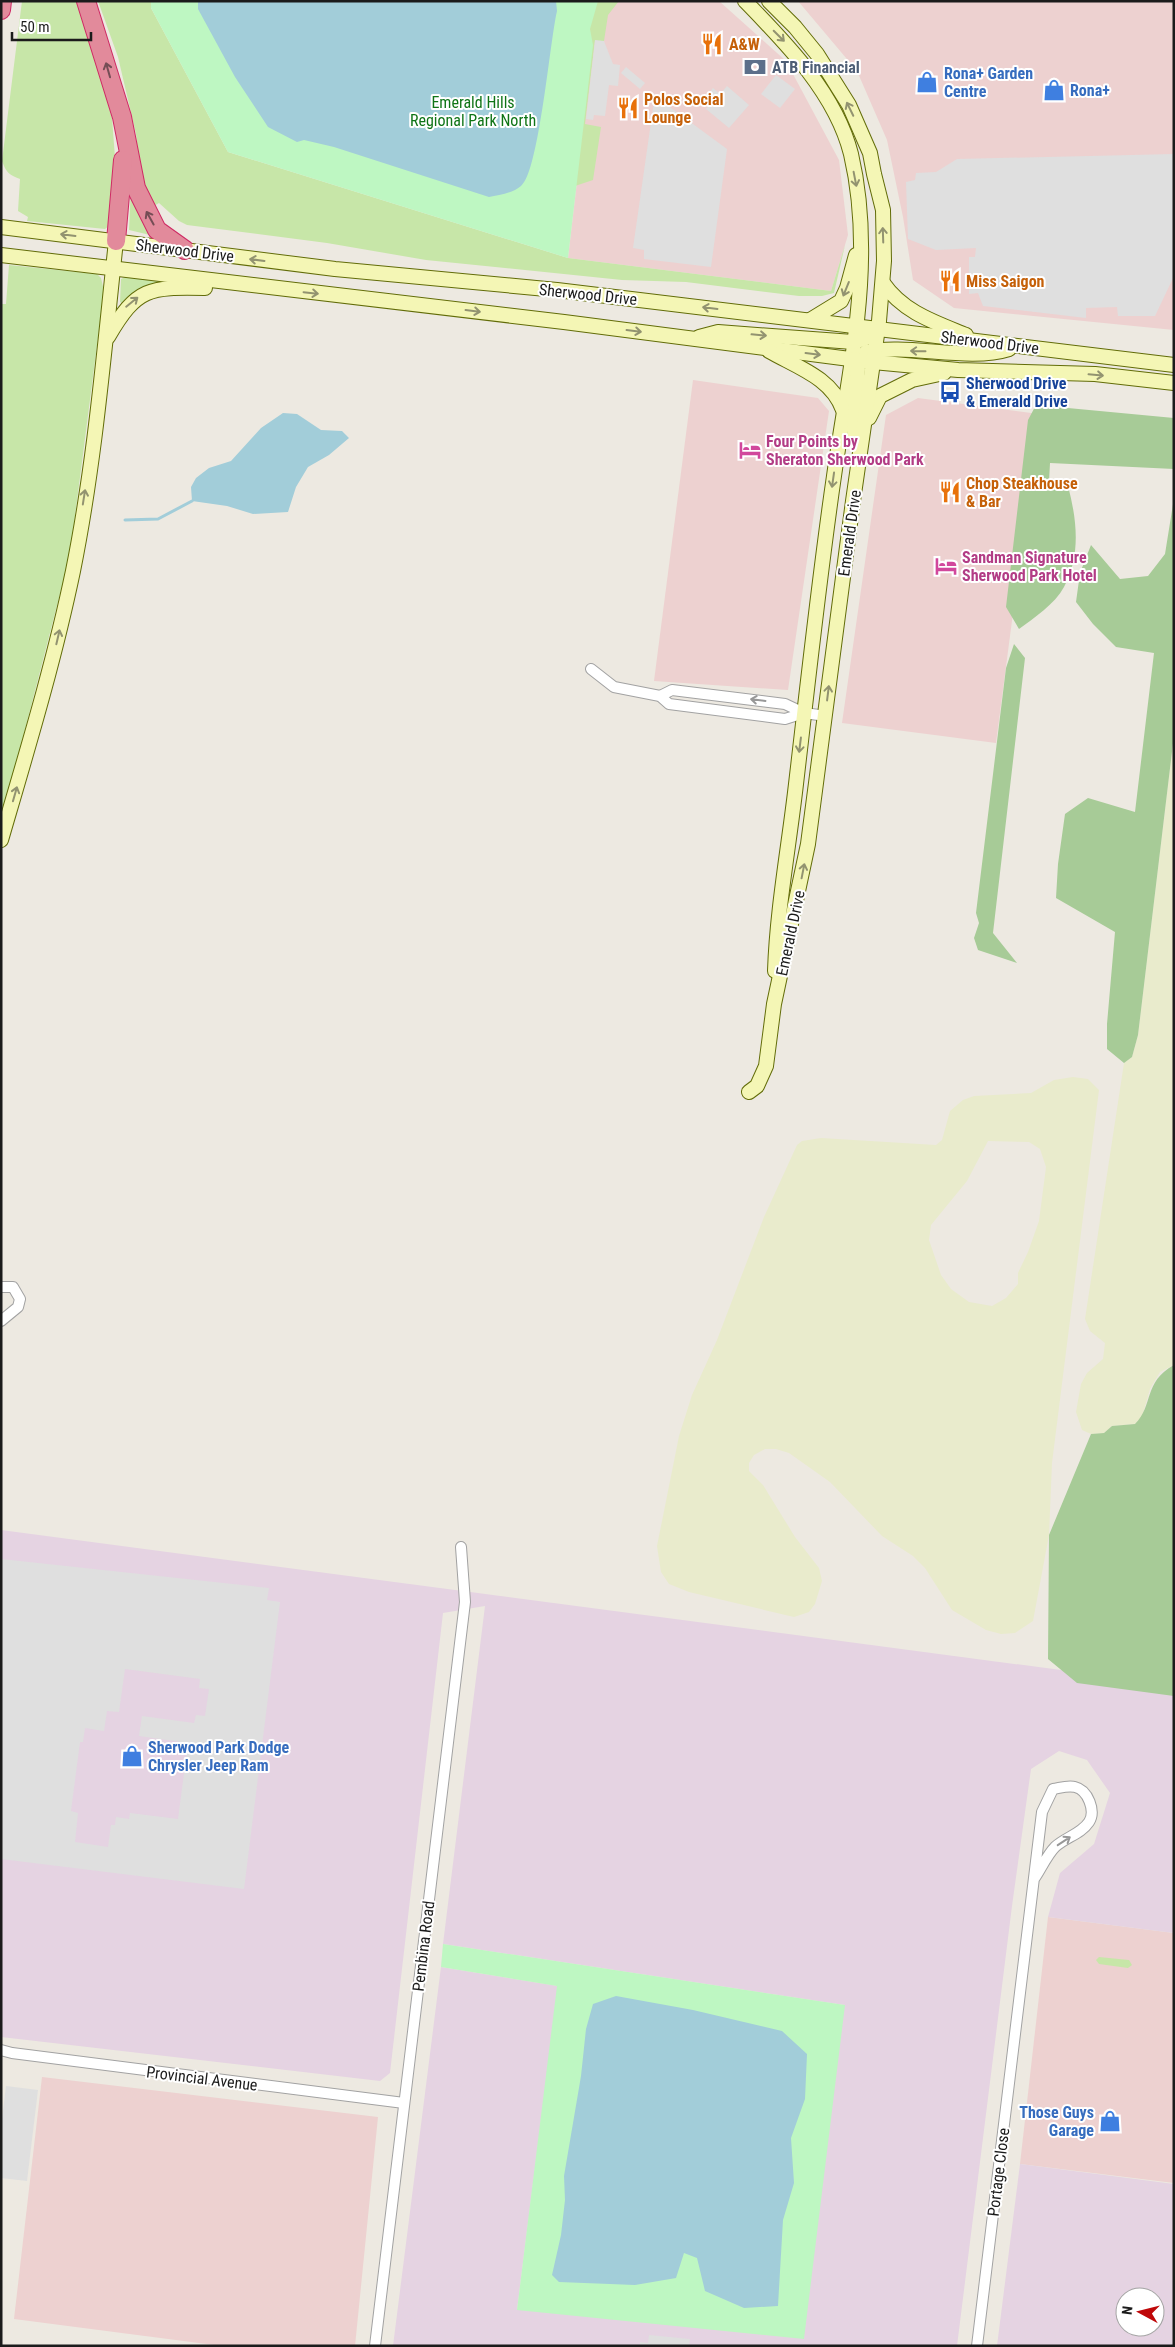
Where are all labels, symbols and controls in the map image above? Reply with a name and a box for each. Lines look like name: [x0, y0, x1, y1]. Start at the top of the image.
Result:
scale bar: [12, 10, 91, 42]
text: 50 m: [20, 18, 50, 36]
one-way arrow: [773, 30, 786, 42]
restaurant icon: A&W: [699, 31, 725, 57]
place label: A&W: [729, 35, 760, 54]
bank icon: ATB Financial: [742, 54, 768, 80]
place label: ATB Financial: [772, 58, 860, 77]
one-way arrow: [103, 62, 112, 78]
place label: Rona+ Garden Centre: [944, 64, 1033, 101]
shop icon: Rona+ Garden Centre: [914, 69, 940, 95]
shop icon: Rona+: [1041, 77, 1067, 103]
place label: Rona+: [1070, 81, 1110, 100]
place label: Polos Social Lounge: [644, 90, 723, 127]
park label: Emerald Hills Regional Park North: [410, 93, 536, 130]
restaurant icon: Polos Social Lounge: [615, 95, 641, 121]
one-way arrow: [845, 102, 854, 117]
one-way arrow: [851, 171, 861, 187]
one-way arrow: [145, 210, 155, 225]
one-way arrow: [879, 227, 888, 243]
one-way arrow: [60, 230, 76, 240]
street label: Sherwood Drive: [135, 235, 235, 266]
one-way arrow: [250, 254, 266, 264]
restaurant icon: Miss Saigon: [937, 268, 963, 294]
place label: Miss Saigon: [966, 272, 1045, 291]
street label: Sherwood Drive: [538, 280, 638, 309]
one-way arrow: [841, 281, 850, 296]
one-way arrow: [303, 288, 319, 298]
one-way arrow: [126, 296, 139, 307]
one-way arrow: [702, 303, 718, 313]
one-way arrow: [464, 306, 480, 316]
one-way arrow: [626, 326, 642, 336]
street label: Sherwood Drive: [940, 327, 1040, 358]
one-way arrow: [751, 331, 767, 340]
one-way arrow: [910, 346, 926, 356]
one-way arrow: [804, 349, 820, 359]
one-way arrow: [1088, 370, 1104, 379]
place label: Sherwood Drive & Emerald Drive: [966, 374, 1068, 411]
bus stop icon: Sherwood Drive & Emerald Drive: [937, 379, 963, 405]
place label: Four Points by Sheraton Sherwood Park: [766, 432, 924, 469]
hotel icon: Four Points by Sheraton Sherwood Park: [737, 437, 763, 463]
one-way arrow: [828, 471, 838, 487]
place label: Chop Steakhouse & Bar: [966, 474, 1078, 511]
restaurant icon: Chop Steakhouse & Bar: [937, 479, 963, 505]
street label: Emerald Drive: [834, 489, 865, 577]
one-way arrow: [80, 490, 90, 506]
place label: Sandman Signature Sherwood Park Hotel: [962, 548, 1097, 585]
hotel icon: Sandman Signature Sherwood Park Hotel: [933, 553, 959, 579]
one-way arrow: [54, 629, 63, 645]
one-way arrow: [823, 685, 833, 701]
one-way arrow: [750, 695, 766, 705]
one-way arrow: [795, 737, 805, 753]
one-way arrow: [10, 786, 20, 802]
one-way arrow: [798, 863, 808, 879]
street label: Emerald Drive: [772, 889, 809, 978]
place label: Sherwood Park Dodge Chrysler Jeep Ram: [148, 1738, 289, 1775]
shop icon: Sherwood Park Dodge Chrysler Jeep Ram: [119, 1743, 145, 1769]
one-way arrow: [1056, 1836, 1070, 1846]
street label: Pembina Road: [409, 1900, 438, 1992]
street label: Provincial Avenue: [145, 2062, 259, 2095]
place label: Those Guys Garage: [1019, 2103, 1094, 2140]
shop icon: Those Guys Garage: [1097, 2108, 1123, 2134]
street label: Portage Close: [984, 2127, 1013, 2217]
north arrow: [1115, 2287, 1165, 2337]
text: N: [1119, 2305, 1136, 2316]

